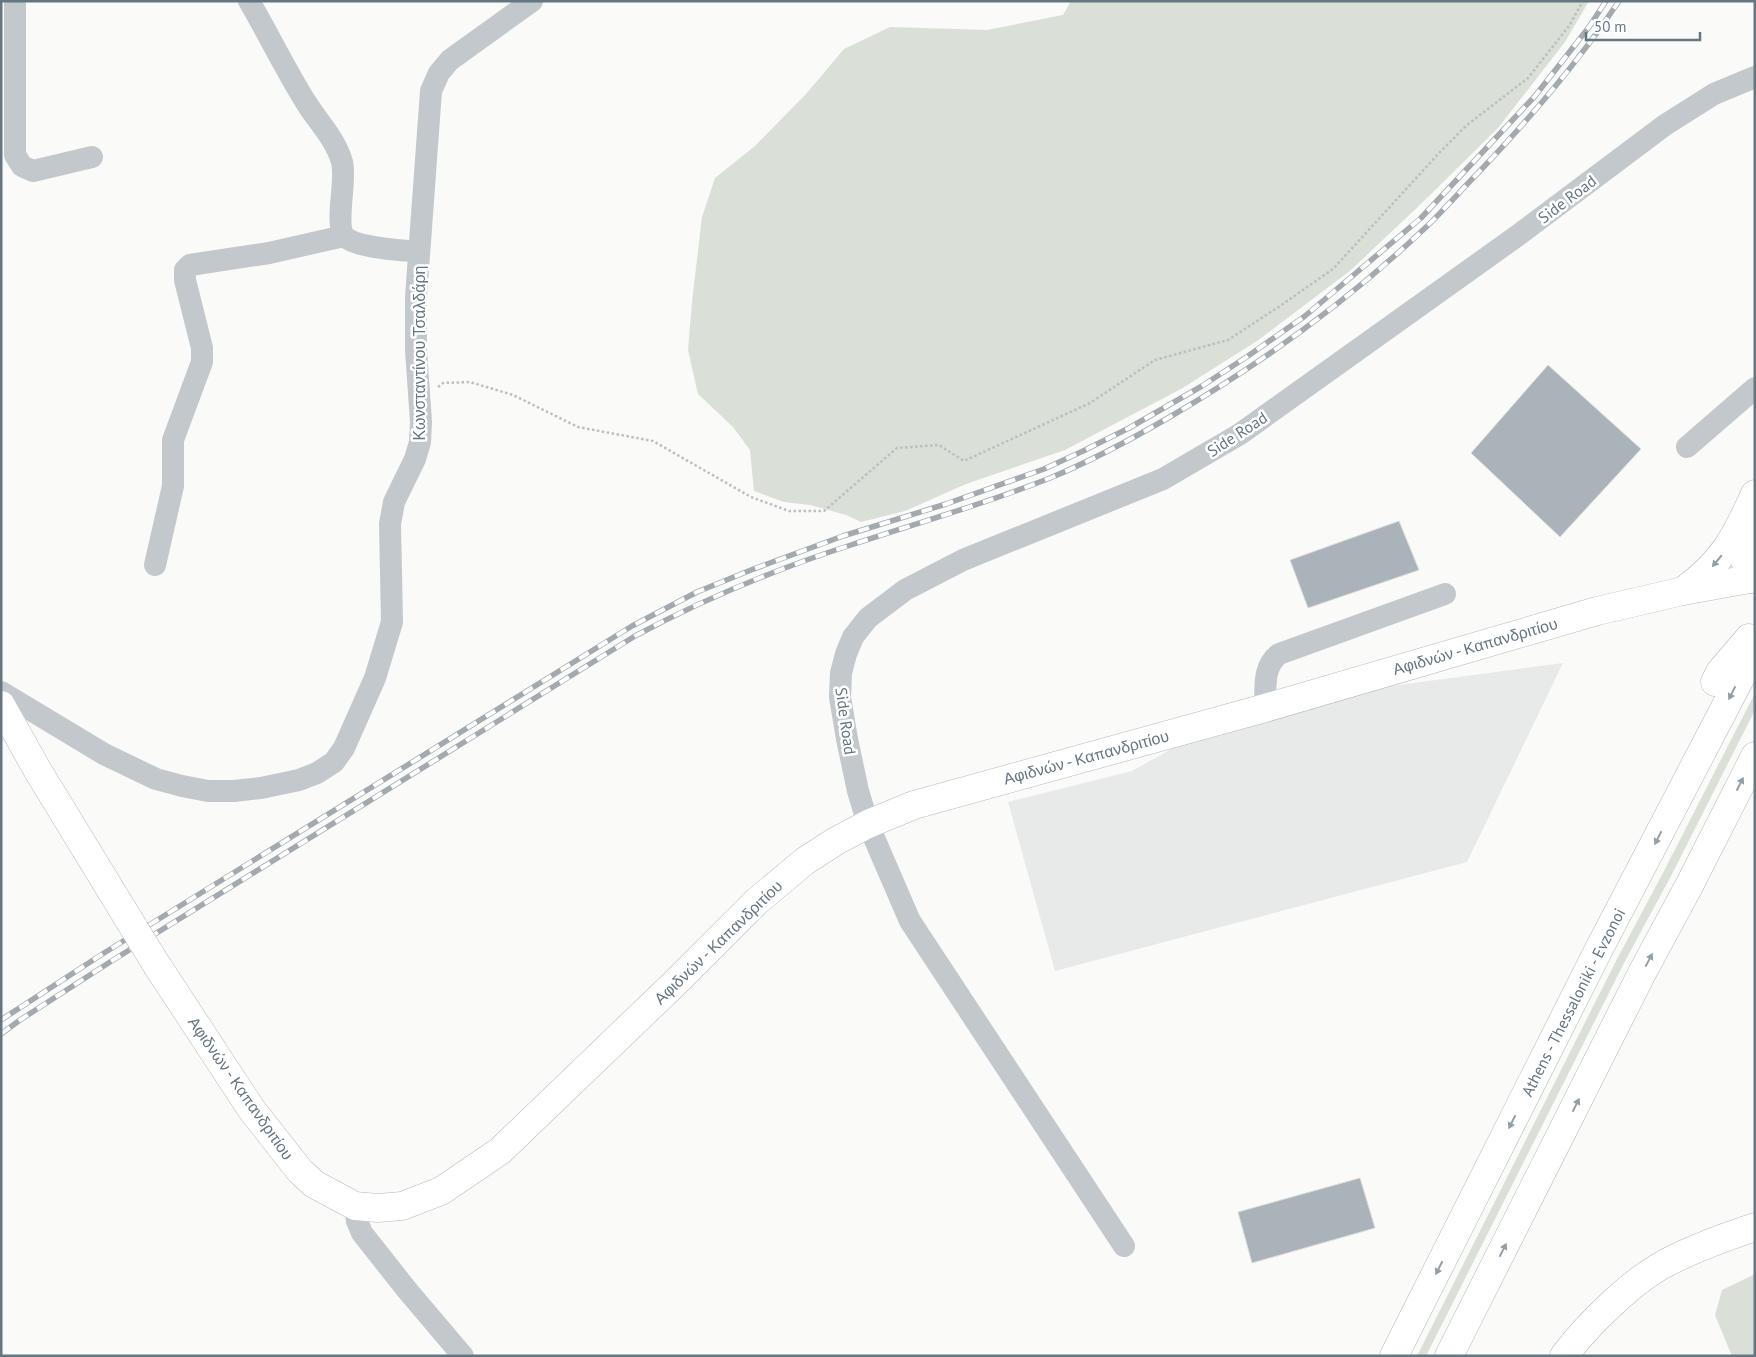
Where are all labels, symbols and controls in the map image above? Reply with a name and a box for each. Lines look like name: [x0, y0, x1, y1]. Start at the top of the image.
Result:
scale bar: [1586, 10, 1700, 42]
text: 50 m: [1594, 17, 1627, 36]
street label: Side Road: [1534, 171, 1600, 227]
street label: Κωνσταντίνου Τσαλδάρη: [409, 265, 429, 441]
street label: Side Road: [1203, 407, 1271, 461]
one-way arrow: [1712, 554, 1723, 567]
street label: Αφιδνών - Καπανδριτίου: [1390, 613, 1560, 679]
street label: Side Road: [831, 686, 861, 756]
one-way arrow: [1728, 686, 1736, 701]
street label: Αφιδνών - Καπανδριτίου: [1001, 725, 1171, 789]
one-way arrow: [1736, 777, 1744, 792]
one-way arrow: [1654, 831, 1662, 845]
street label: Αφιδνών - Καπανδριτίου: [650, 876, 786, 1008]
street label: Athens - Thessaloniki - Evzonoi: [1517, 905, 1629, 1099]
one-way arrow: [1645, 952, 1653, 967]
street label: Αφιδνών - Καπανδριτίου: [184, 1012, 298, 1164]
one-way arrow: [1572, 1097, 1580, 1112]
one-way arrow: [1508, 1115, 1516, 1130]
one-way arrow: [1499, 1243, 1507, 1257]
one-way arrow: [1435, 1260, 1443, 1275]

